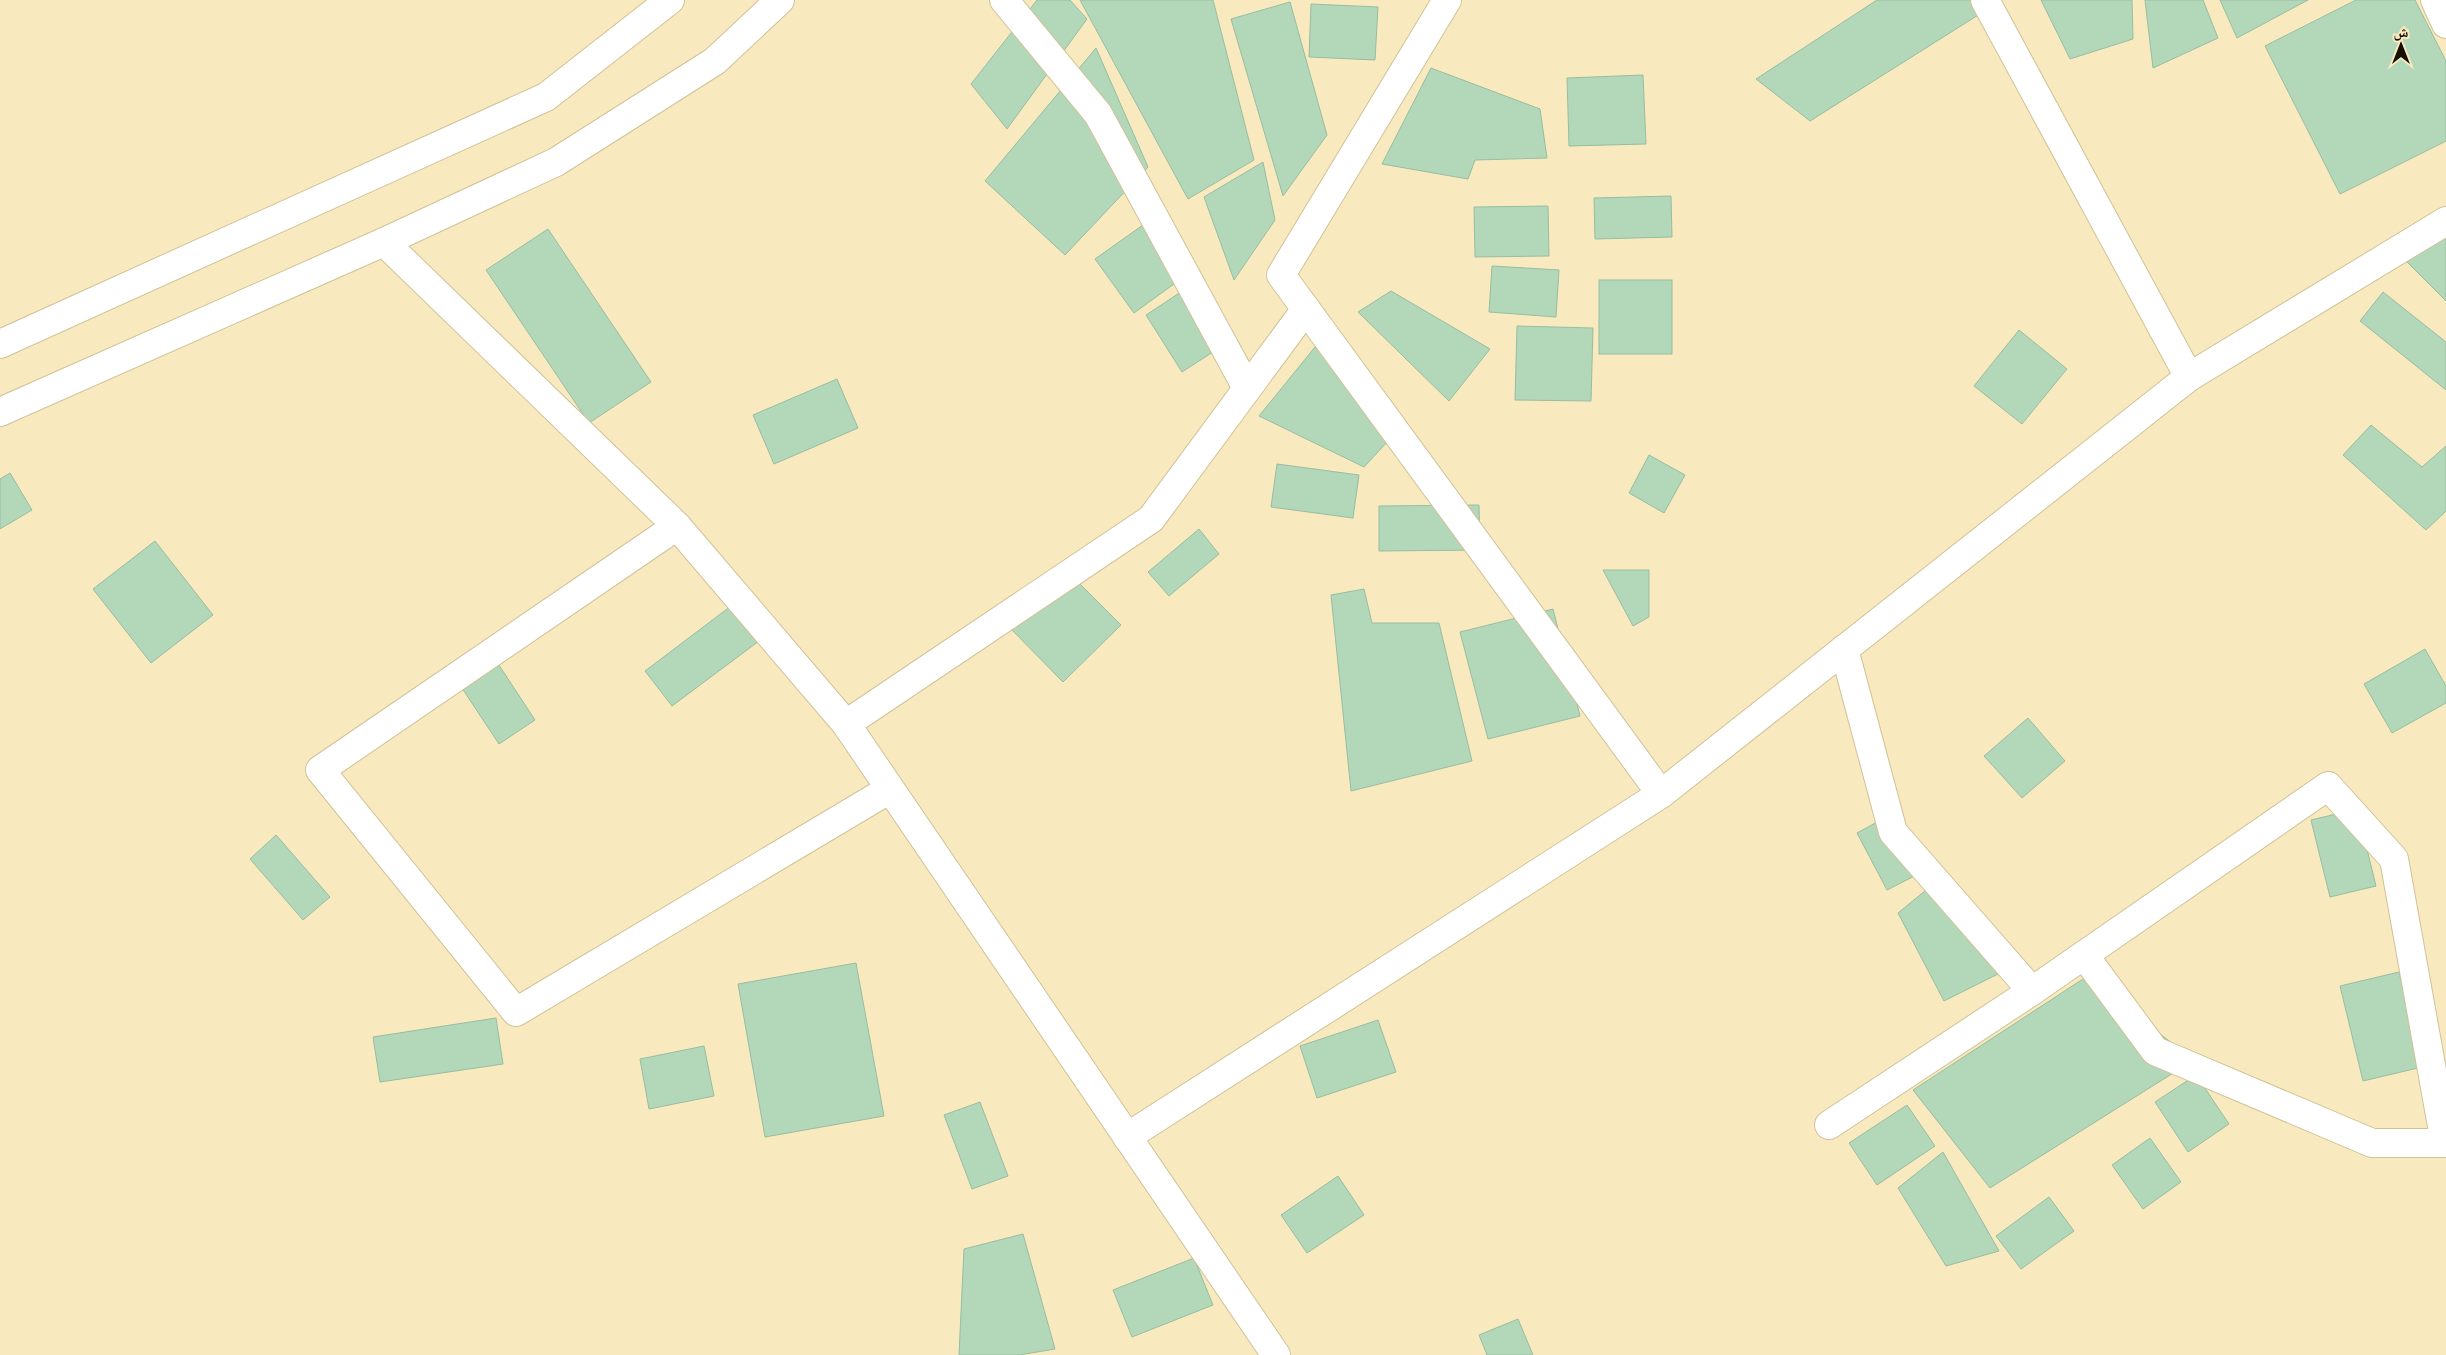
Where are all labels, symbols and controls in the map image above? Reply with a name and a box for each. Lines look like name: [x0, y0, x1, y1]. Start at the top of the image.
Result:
north arrow: [2376, 20, 2426, 70]
text: ش: [2394, 22, 2409, 42]

